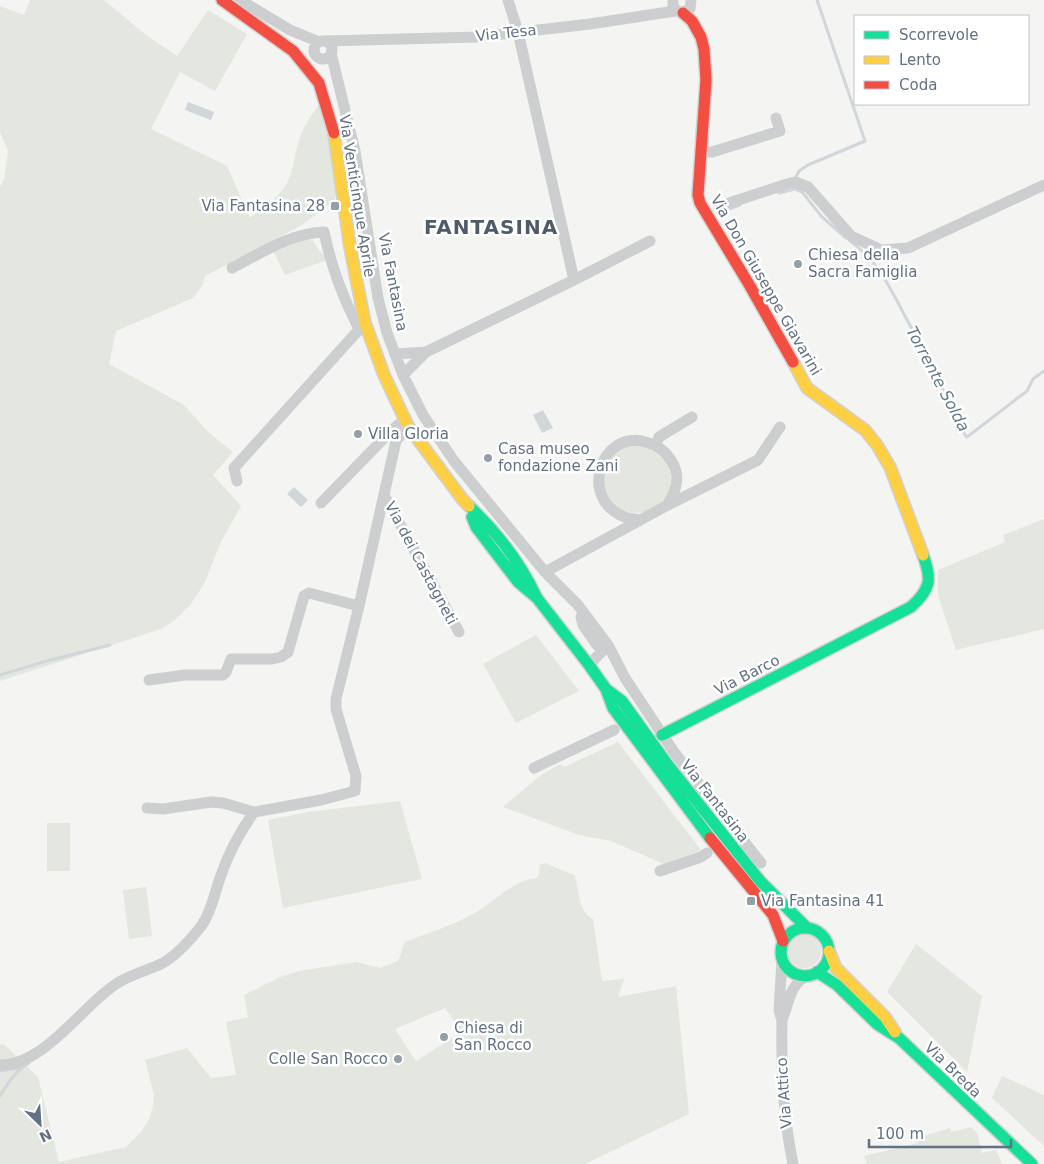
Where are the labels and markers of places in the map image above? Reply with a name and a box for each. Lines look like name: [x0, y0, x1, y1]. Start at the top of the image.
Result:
place label: Via Fantasina 28: [201, 197, 325, 215]
marker: Via Fantasina 28: [329, 200, 341, 212]
place label: Chiesa della Sacra Famiglia: [808, 246, 917, 281]
marker: Chiesa della Sacra Famiglia: [792, 258, 804, 270]
place label: Villa Gloria: [368, 425, 449, 443]
marker: Villa Gloria: [352, 428, 364, 440]
place label: Casa museo fondazione Zani: [498, 440, 619, 475]
marker: Casa museo fondazione Zani: [482, 452, 494, 464]
place label: Via Fantasina 41: [761, 892, 885, 910]
marker: Via Fantasina 41: [745, 895, 757, 907]
place label: Chiesa di San Rocco: [454, 1019, 532, 1054]
marker: Chiesa di San Rocco: [438, 1031, 450, 1043]
place label: Colle San Rocco: [268, 1050, 388, 1068]
marker: Colle San Rocco: [392, 1053, 404, 1065]

